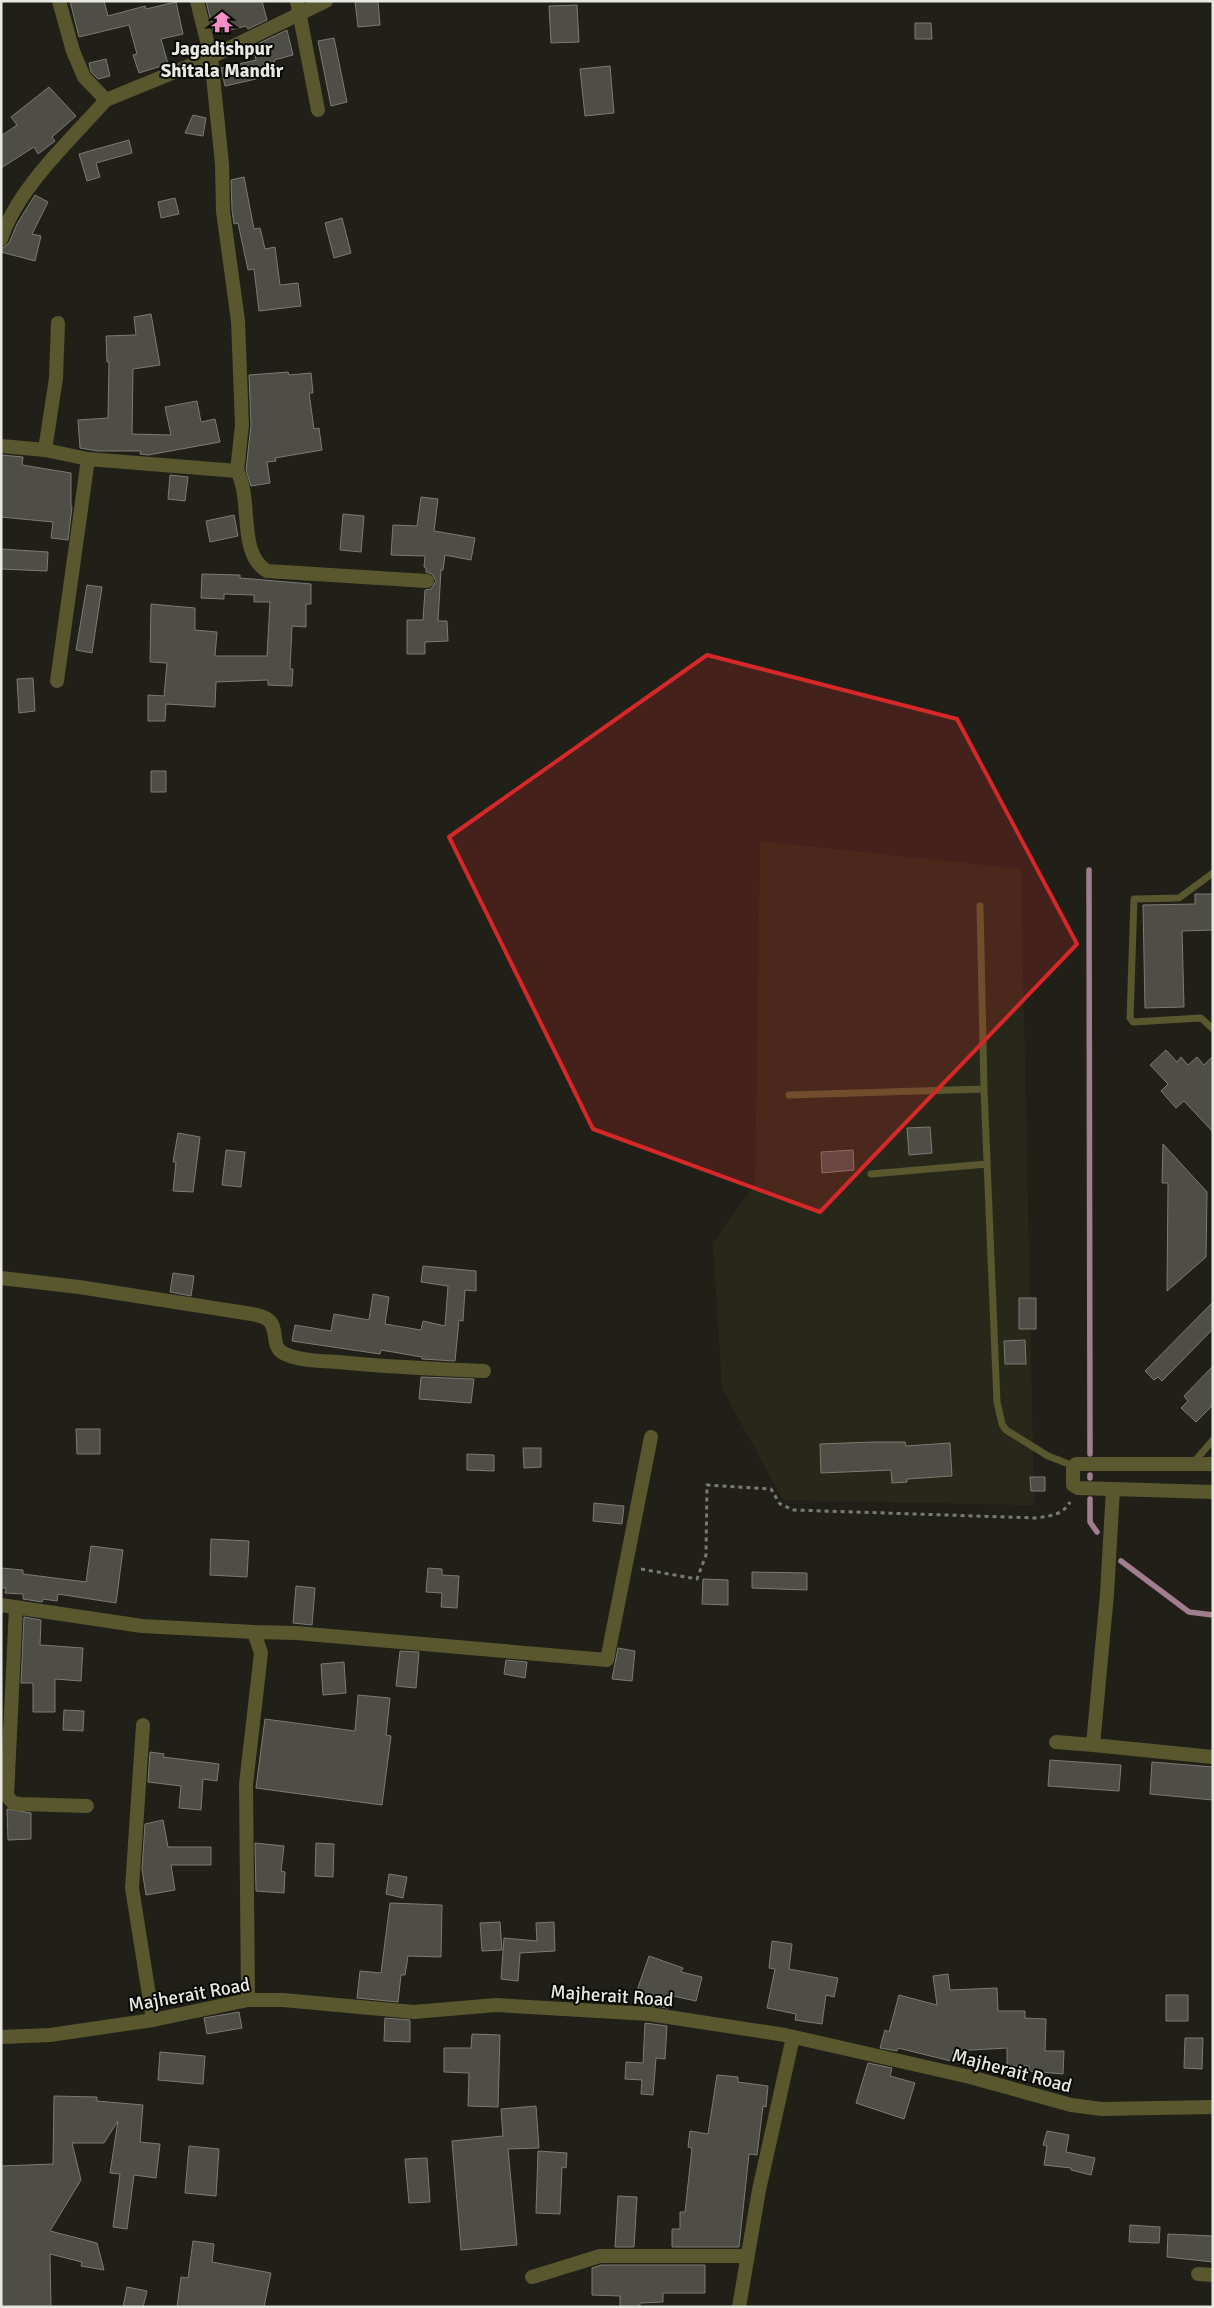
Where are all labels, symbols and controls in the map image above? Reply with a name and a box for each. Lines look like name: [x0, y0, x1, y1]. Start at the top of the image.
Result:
temple icon: Jagadishpur Shitala Mandir: [209, 9, 235, 35]
place label: Jagadishpur Shitala Mandir: [161, 37, 284, 83]
street label: Majherait Road: [126, 1972, 252, 2018]
street label: Majherait Road: [550, 1980, 674, 2012]
street label: Majherait Road: [949, 2043, 1074, 2099]

